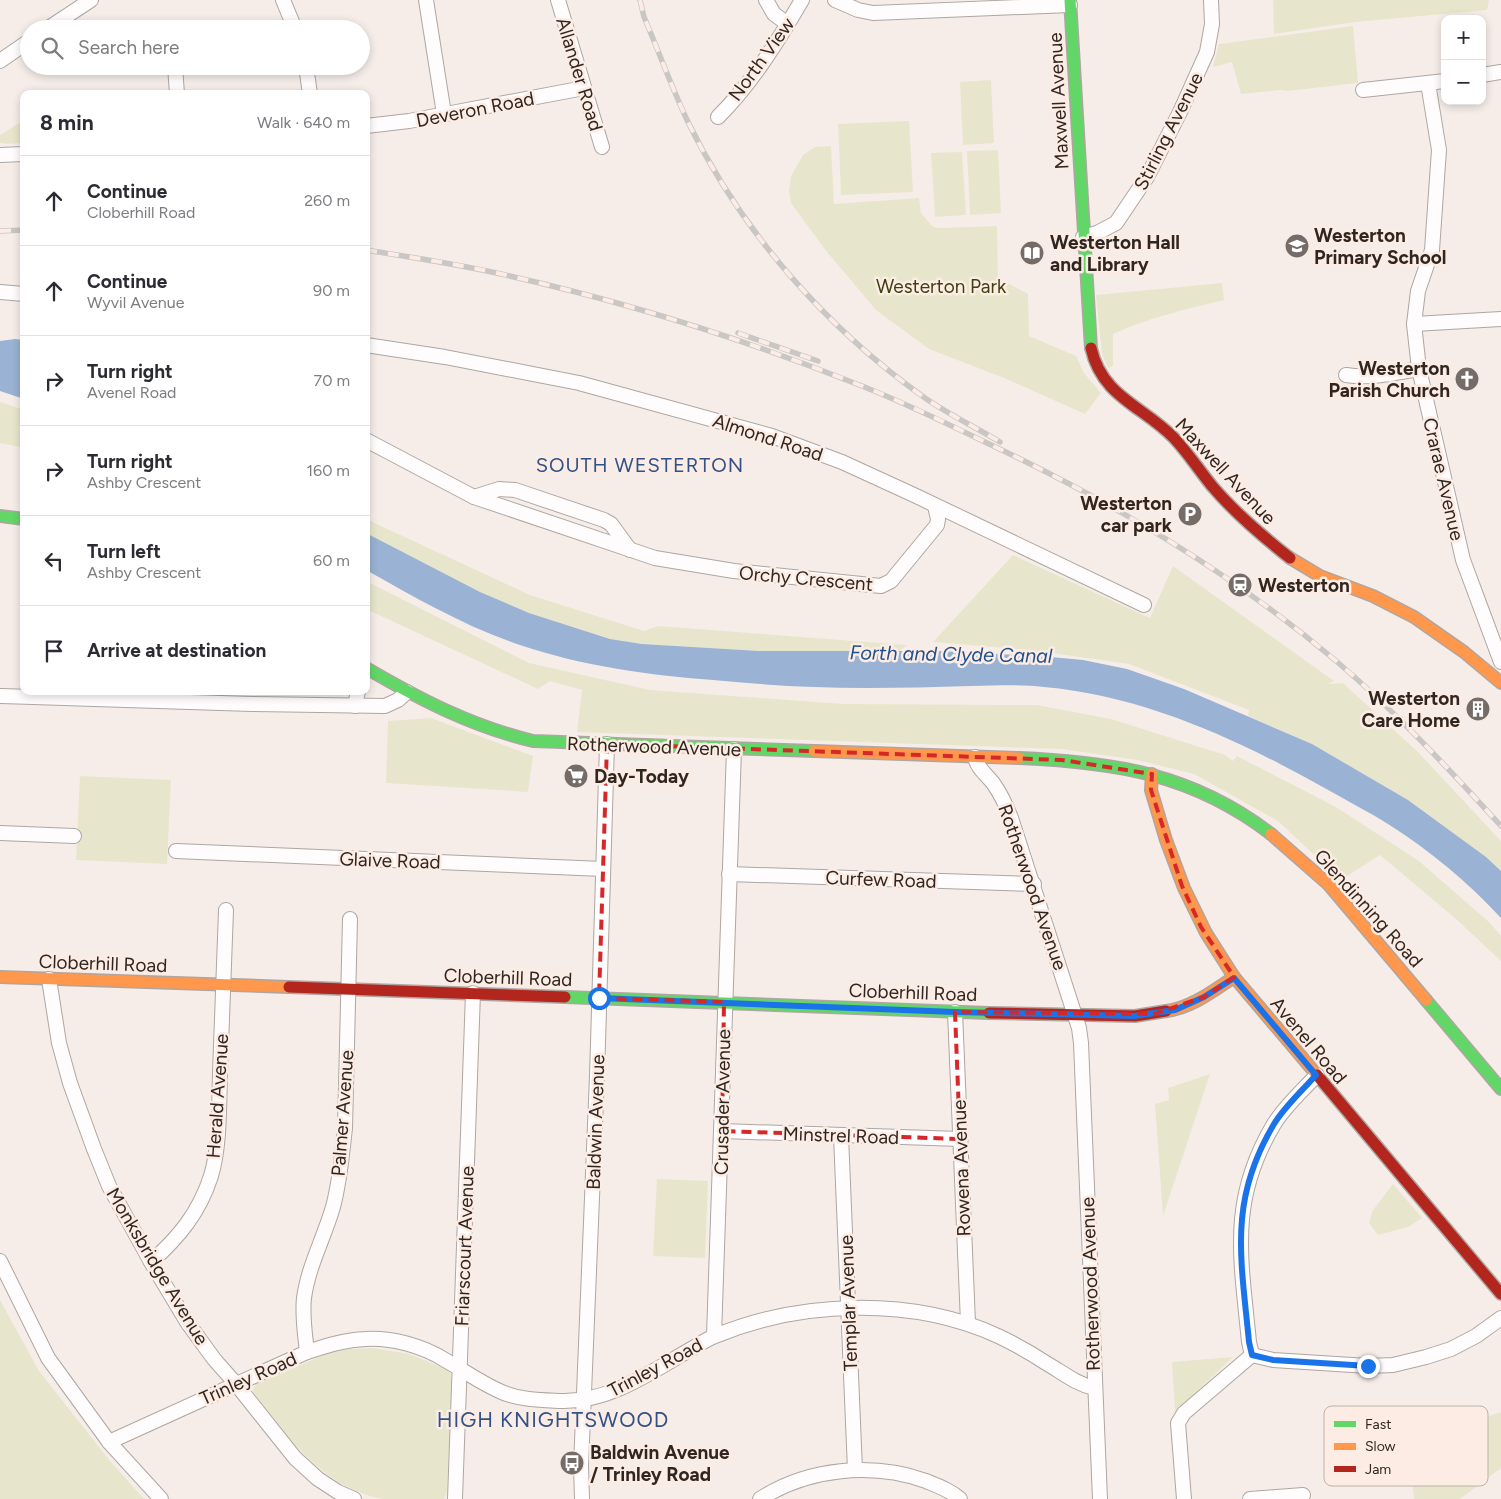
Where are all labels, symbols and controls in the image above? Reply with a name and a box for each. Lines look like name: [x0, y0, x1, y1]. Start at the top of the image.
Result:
street label: North View: [724, 13, 799, 105]
street label: Allander Road: [551, 14, 608, 134]
map controls: [1441, 15, 1486, 105]
button: +: [1441, 15, 1486, 60]
search box: [20, 20, 370, 75]
street label: Maxwell Avenue: [1043, 32, 1074, 170]
icon: search: [38, 34, 66, 62]
text: Search here: [78, 36, 180, 59]
button: −: [1441, 60, 1486, 105]
street label: Stirling Avenue: [1129, 69, 1208, 194]
street label: Deveron Road: [414, 87, 536, 132]
text: 8 min: [40, 110, 94, 135]
text: Walk · 640 m: [257, 113, 350, 132]
text: Continue: [87, 180, 167, 203]
icon: ahead: [40, 187, 68, 215]
text: 260 m: [304, 191, 350, 210]
text: Cloberhill Road: [87, 203, 195, 222]
place label: Westerton Primary School: [1314, 224, 1446, 269]
place label: Westerton Hall and Library: [1050, 231, 1180, 276]
school or university icon: Westerton Primary School: [1284, 233, 1310, 259]
library icon: Westerton Hall and Library: [1019, 240, 1045, 266]
text: Continue: [87, 270, 167, 293]
park label: Westerton Park: [876, 275, 1007, 298]
icon: ahead: [40, 277, 68, 305]
text: 90 m: [313, 281, 350, 300]
text: Wyvil Avenue: [87, 293, 184, 312]
place label: Westerton Parish Church: [1328, 357, 1450, 402]
text: Turn right: [87, 360, 173, 383]
church icon: Westerton Parish Church: [1454, 366, 1480, 392]
icon: right: [40, 367, 68, 395]
text: 70 m: [314, 371, 350, 390]
text: Avenel Road: [87, 383, 176, 402]
street label: Almond Road: [710, 409, 826, 466]
street label: Maxwell Avenue: [1170, 413, 1281, 529]
street label: Crarae Avenue: [1418, 416, 1469, 543]
text: Turn right: [87, 450, 173, 473]
district label: SOUTH WESTERTON: [536, 453, 744, 477]
icon: right: [40, 457, 68, 485]
text: 160 m: [307, 461, 350, 480]
text: Ashby Crescent: [87, 473, 201, 492]
place label: Westerton car park: [1080, 492, 1173, 537]
parking icon: Westerton car park: [1177, 501, 1203, 527]
text: Turn left: [87, 540, 161, 563]
icon: left: [40, 547, 68, 575]
text: 60 m: [313, 551, 350, 570]
street label: Orchy Crescent: [738, 561, 874, 596]
text: Ashby Crescent: [87, 563, 201, 582]
station icon: Westerton: [1227, 572, 1253, 598]
place label: Westerton: [1258, 574, 1350, 597]
icon: arrive: [40, 637, 68, 665]
text: Arrive at destination: [87, 639, 266, 662]
water label: Forth and Clyde Canal: [849, 640, 1053, 668]
place label: Westerton Care Home: [1361, 687, 1460, 732]
building icon: Westerton Care Home: [1465, 696, 1491, 722]
street label: Rotherwood Avenue: [566, 732, 741, 761]
supermarket icon: Day-Today: [563, 763, 589, 789]
place label: Day-Today: [594, 765, 689, 788]
street label: Rotherwood Avenue: [993, 801, 1072, 973]
street label: Glendinning Road: [1310, 845, 1428, 972]
street label: Glaive Road: [339, 847, 441, 874]
street label: Curfew Road: [825, 866, 937, 893]
street label: Cloberhill Road: [38, 950, 168, 977]
street label: Cloberhill Road: [443, 964, 573, 991]
street label: Cloberhill Road: [848, 979, 978, 1006]
route start: [588, 987, 611, 1010]
street label: Avenel Road: [1266, 992, 1352, 1088]
street label: Crusader Avenue: [710, 1029, 735, 1175]
street label: Herald Avenue: [202, 1033, 233, 1159]
street label: Palmer Avenue: [327, 1049, 358, 1177]
street label: Baldwin Avenue: [582, 1054, 609, 1190]
street label: Rowena Avenue: [948, 1099, 975, 1237]
street label: Minstrel Road: [782, 1122, 900, 1149]
street label: Friarscourt Avenue: [450, 1165, 479, 1327]
street label: Monksbridge Avenue: [102, 1183, 214, 1349]
street label: Rotherwood Avenue: [1076, 1196, 1105, 1371]
street label: Templar Avenue: [835, 1234, 862, 1372]
street label: Trinley Road: [604, 1333, 706, 1402]
street label: Trinley Road: [196, 1347, 300, 1410]
route end: [1357, 1355, 1380, 1378]
legend: [1324, 1406, 1488, 1486]
district label: HIGH KNIGHTSWOOD: [437, 1407, 669, 1432]
text: Fast: [1365, 1416, 1391, 1433]
text: Slow: [1365, 1438, 1396, 1455]
place label: Baldwin Avenue / Trinley Road: [590, 1441, 730, 1486]
bus stop icon: Baldwin Avenue / Trinley Road: [559, 1450, 585, 1476]
text: Jam: [1365, 1461, 1391, 1478]

